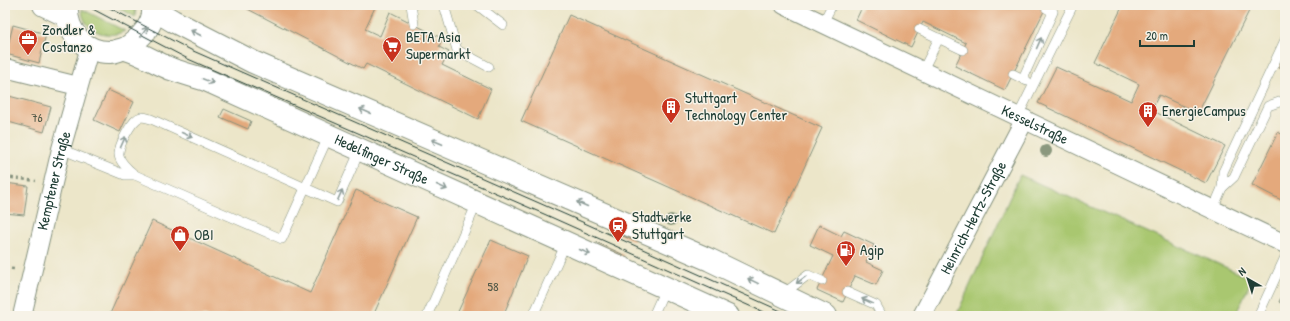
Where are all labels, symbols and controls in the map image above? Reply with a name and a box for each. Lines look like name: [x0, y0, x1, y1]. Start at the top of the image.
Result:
place label: Zondler & Costanzo: [42, 19, 95, 57]
scale bar: [1140, 22, 1194, 48]
place label: BETA Asia Supermarkt: [406, 26, 471, 64]
one-way arrow: [140, 27, 148, 38]
text: 20 m: [1146, 27, 1168, 44]
office icon: Zondler & Costanzo: [17, 28, 39, 56]
one-way arrow: [190, 29, 202, 36]
supermarket icon: BETA Asia Supermarkt: [381, 35, 403, 63]
one-way arrow: [1035, 37, 1043, 49]
one-way arrow: [202, 78, 214, 86]
place label: Stuttgart Technology Center: [685, 87, 788, 125]
building icon: Stuttgart Technology Center: [660, 96, 682, 124]
street label: Kesselstraße: [998, 99, 1072, 149]
building icon: EnergieCampus: [1137, 100, 1159, 128]
place label: EnergieCampus: [1162, 100, 1246, 121]
one-way arrow: [359, 107, 371, 114]
house number: 76: [31, 108, 43, 126]
street label: Kemptener Straße: [31, 129, 76, 232]
street label: Hedelfinger Straße: [331, 129, 432, 189]
one-way arrow: [180, 131, 192, 139]
one-way arrow: [119, 137, 127, 149]
one-way arrow: [431, 138, 443, 145]
street label: Heinrich-Hertz-Straße: [935, 157, 1011, 277]
one-way arrow: [435, 184, 447, 191]
one-way arrow: [337, 189, 344, 201]
one-way arrow: [576, 200, 588, 207]
place label: Stadtwerke Stuttgart: [632, 206, 692, 244]
station icon: Stadtwerke Stuttgart: [607, 215, 629, 243]
shop icon: OBI: [169, 224, 191, 252]
place label: OBI: [194, 224, 213, 245]
fuel station icon: Agip: [835, 239, 857, 267]
place label: Agip: [860, 239, 884, 260]
one-way arrow: [579, 249, 591, 256]
north arrow: [1228, 259, 1268, 299]
text: N: [1235, 264, 1248, 279]
one-way arrow: [795, 276, 806, 285]
house number: 58: [487, 277, 499, 295]
one-way arrow: [747, 277, 759, 284]
one-way arrow: [862, 297, 874, 305]

